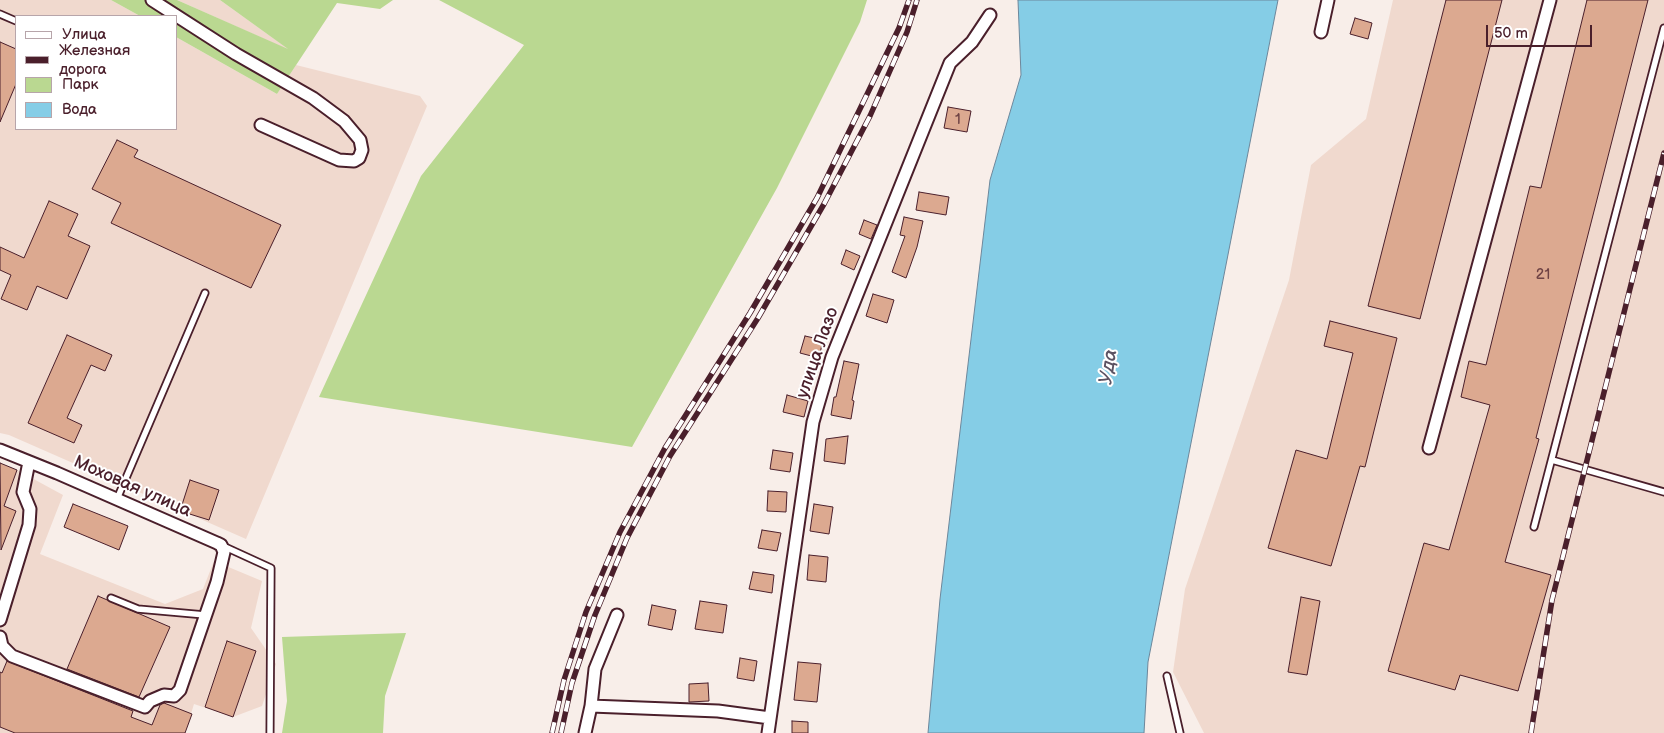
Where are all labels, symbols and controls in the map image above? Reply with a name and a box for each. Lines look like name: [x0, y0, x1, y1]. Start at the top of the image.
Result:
legend: [15, 15, 178, 130]
scale bar: [1489, 15, 1595, 47]
text: 50 m: [1494, 24, 1528, 43]
text: Улица: [62, 25, 106, 44]
text: Железная дорога: [59, 41, 130, 79]
text: Парк: [62, 75, 99, 94]
text: Вода: [62, 100, 97, 119]
house number: 1: [955, 111, 961, 129]
house number: 21: [1536, 266, 1550, 284]
street label: улица Лазо: [792, 305, 844, 401]
water label: Уда: [1095, 348, 1123, 386]
street label: Моховая улица: [70, 451, 194, 523]

